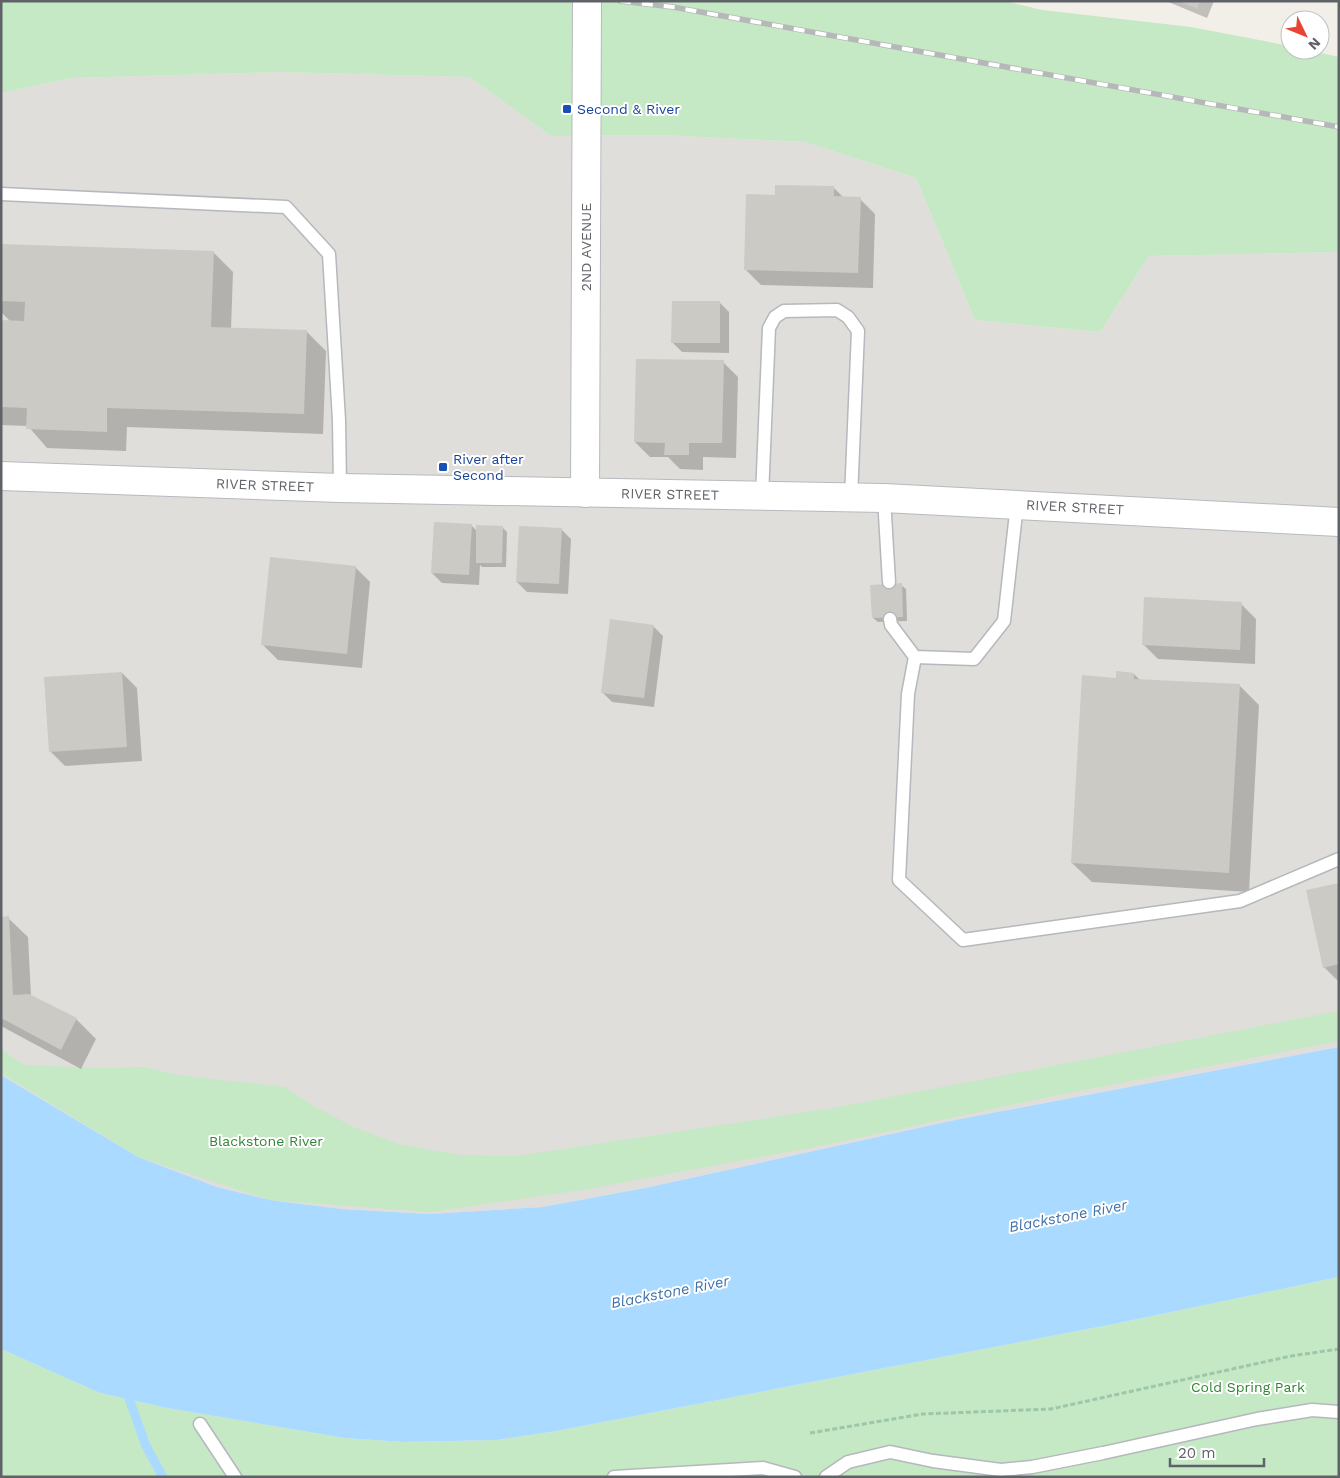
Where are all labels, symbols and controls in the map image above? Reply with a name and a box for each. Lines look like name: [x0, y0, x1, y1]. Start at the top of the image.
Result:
north arrow: [1280, 10, 1330, 60]
text: N: [1305, 35, 1324, 53]
place label: Second & River: [577, 101, 680, 117]
marker: Second & River: [561, 103, 573, 115]
street label: 2ND AVENUE: [578, 203, 594, 291]
place label: River after Second: [453, 451, 524, 483]
marker: River after Second: [437, 461, 449, 473]
street label: RIVER STREET: [216, 475, 315, 495]
street label: RIVER STREET: [621, 485, 720, 503]
street label: RIVER STREET: [1026, 496, 1125, 518]
park label: Blackstone River: [209, 1133, 323, 1149]
water label: Blackstone River: [1007, 1195, 1130, 1236]
water label: Blackstone River: [609, 1271, 732, 1312]
park label: Cold Spring Park: [1191, 1379, 1305, 1395]
scale bar: [1170, 1436, 1264, 1468]
text: 20 m: [1178, 1444, 1216, 1462]

